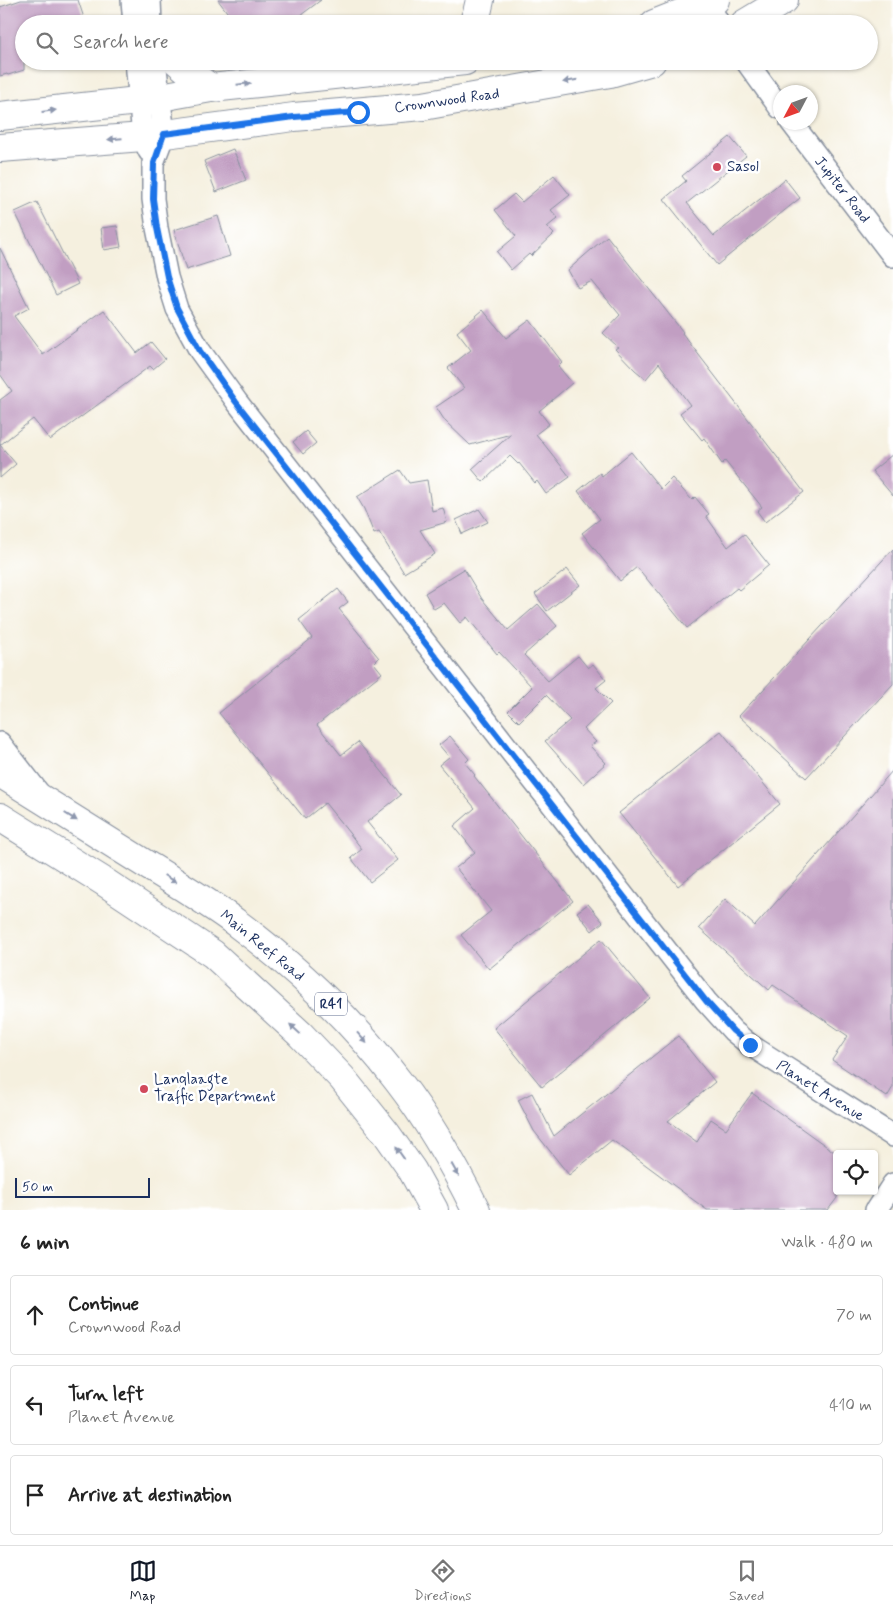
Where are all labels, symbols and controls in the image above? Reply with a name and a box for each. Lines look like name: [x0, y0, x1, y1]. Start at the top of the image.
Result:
search box: [15, 15, 878, 70]
icon: search: [33, 29, 61, 57]
text: Search here: [73, 30, 169, 55]
one-way arrow: [562, 77, 578, 85]
one-way arrow: [236, 80, 252, 88]
street label: Crownwood Road: [393, 84, 501, 118]
north arrow: [773, 85, 818, 130]
route start: [347, 101, 370, 124]
one-way arrow: [41, 107, 57, 115]
one-way arrow: [106, 136, 122, 144]
street label: Jupiter Road: [810, 152, 874, 228]
place label: Sasol: [727, 157, 759, 177]
marker: Sasol: [711, 161, 723, 173]
one-way arrow: [64, 813, 77, 822]
one-way arrow: [163, 874, 176, 884]
street label: Main Reef Road: [216, 906, 308, 986]
road number: R41: [315, 992, 347, 1016]
one-way arrow: [290, 1023, 302, 1035]
one-way arrow: [356, 1031, 368, 1043]
route end: [739, 1034, 762, 1057]
street label: Planet Avenue: [772, 1056, 868, 1126]
place label: Langlaagte Traffic Department: [154, 1070, 276, 1107]
marker: Langlaagte Traffic Department: [138, 1083, 150, 1095]
one-way arrow: [395, 1147, 405, 1160]
map controls: [833, 1150, 878, 1195]
button: locate: [833, 1150, 878, 1195]
one-way arrow: [451, 1163, 460, 1176]
scale bar: [15, 1175, 150, 1198]
text: 50 m: [22, 1178, 53, 1196]
text: 6 min: [20, 1229, 70, 1257]
text: Walk · 480 m: [781, 1232, 873, 1253]
text: Continue: [68, 1292, 139, 1317]
icon: ahead: [21, 1301, 49, 1329]
text: 70 m: [836, 1305, 872, 1326]
text: Crownwood Road: [68, 1317, 181, 1338]
text: Turn left: [68, 1382, 144, 1407]
icon: left: [21, 1391, 49, 1419]
text: 410 m: [829, 1395, 872, 1416]
text: Planet Avenue: [68, 1407, 175, 1428]
icon: arrive: [21, 1481, 49, 1509]
text: Arrive at destination: [68, 1483, 232, 1508]
tab: Map: [129, 1557, 157, 1605]
tab: Directions: [414, 1557, 472, 1605]
tab: Saved: [729, 1557, 764, 1605]

